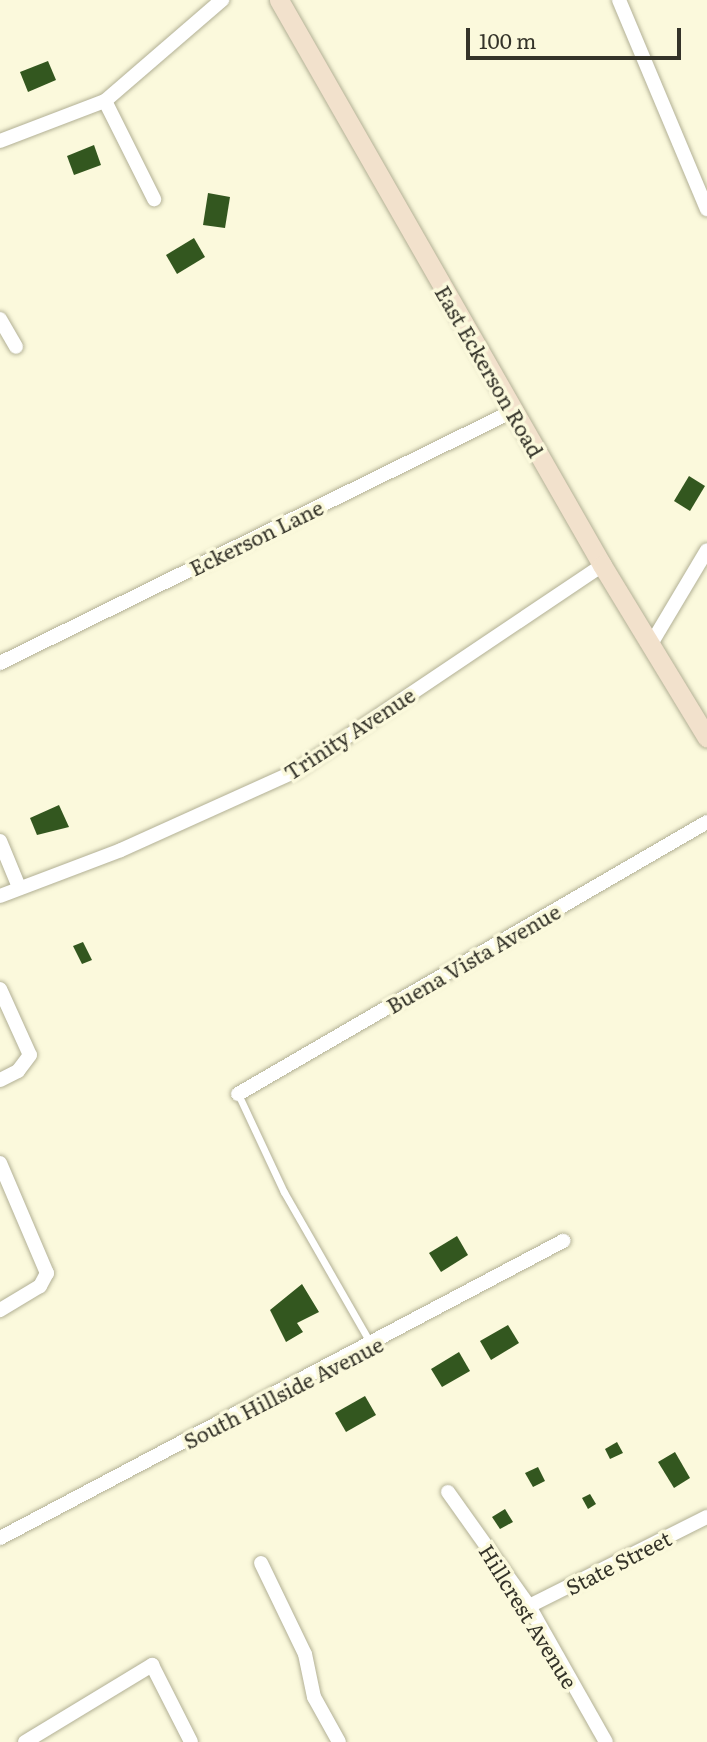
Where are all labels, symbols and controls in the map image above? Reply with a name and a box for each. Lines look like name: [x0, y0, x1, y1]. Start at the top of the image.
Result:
scale bar: [469, 14, 684, 58]
text: 100 m: [479, 24, 536, 55]
street label: East Eckerson Road: [431, 281, 549, 461]
street label: Eckerson Lane: [185, 494, 327, 580]
street label: Trinity Avenue: [279, 681, 419, 785]
street label: Buena Vista Avenue: [382, 898, 564, 1018]
street label: South Hillside Avenue: [179, 1331, 387, 1453]
street label: State Street: [561, 1525, 675, 1599]
street label: Hillcrest Avenue: [475, 1539, 583, 1693]

